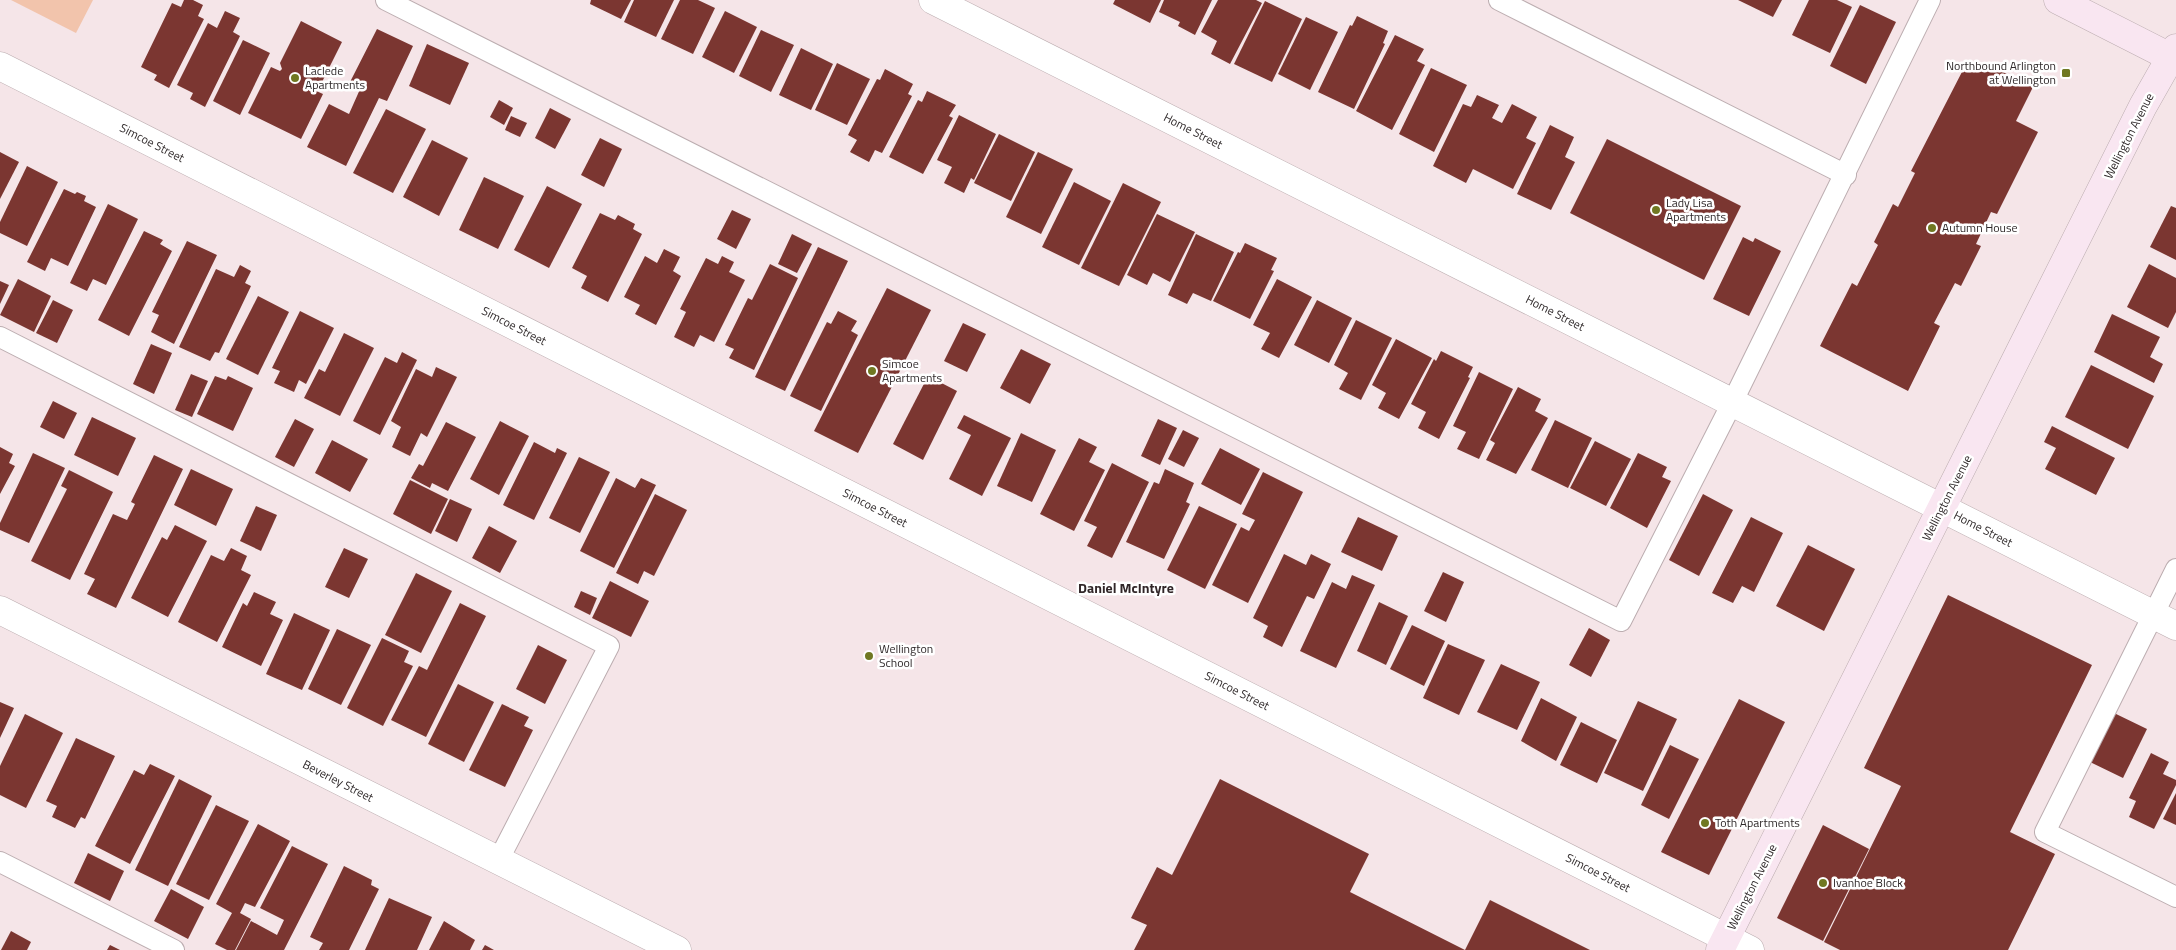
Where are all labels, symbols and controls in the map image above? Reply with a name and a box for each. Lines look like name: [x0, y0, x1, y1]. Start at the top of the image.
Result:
place label: Northbound Arlington at Wellington: [1946, 56, 2056, 89]
place label: Laclede Apartments: [305, 61, 366, 94]
marker: Northbound Arlington at Wellington: [2060, 67, 2072, 79]
marker: Laclede Apartments: [289, 72, 301, 84]
street label: Wellington Avenue: [2099, 89, 2158, 182]
street label: Home Street: [1160, 108, 1227, 154]
street label: Simcoe Street: [117, 118, 189, 167]
place label: Lady Lisa Apartments: [1666, 193, 1727, 226]
marker: Lady Lisa Apartments: [1650, 204, 1662, 216]
place label: Autumn House: [1942, 218, 2018, 237]
marker: Autumn House: [1926, 222, 1938, 234]
street label: Home Street: [1522, 290, 1589, 336]
street label: Simcoe Street: [479, 301, 551, 350]
place label: Simcoe Apartments: [882, 354, 943, 387]
marker: Simcoe Apartments: [866, 365, 878, 377]
street label: Wellington Avenue: [1917, 451, 1976, 544]
street label: Simcoe Street: [840, 483, 912, 532]
street label: Home Street: [1950, 506, 2017, 552]
district label: Daniel McIntyre: [1078, 577, 1174, 598]
place label: Wellington School: [879, 639, 933, 672]
marker: Wellington School: [863, 650, 875, 662]
street label: Simcoe Street: [1202, 666, 1274, 715]
street label: Beverley Street: [299, 755, 378, 807]
place label: Toth Apartments: [1715, 813, 1800, 832]
marker: Toth Apartments: [1699, 817, 1711, 829]
street label: Wellington Avenue: [1722, 840, 1781, 933]
street label: Simcoe Street: [1563, 848, 1635, 897]
place label: Ivanhoe Block: [1833, 873, 1903, 892]
marker: Ivanhoe Block: [1817, 877, 1829, 889]

